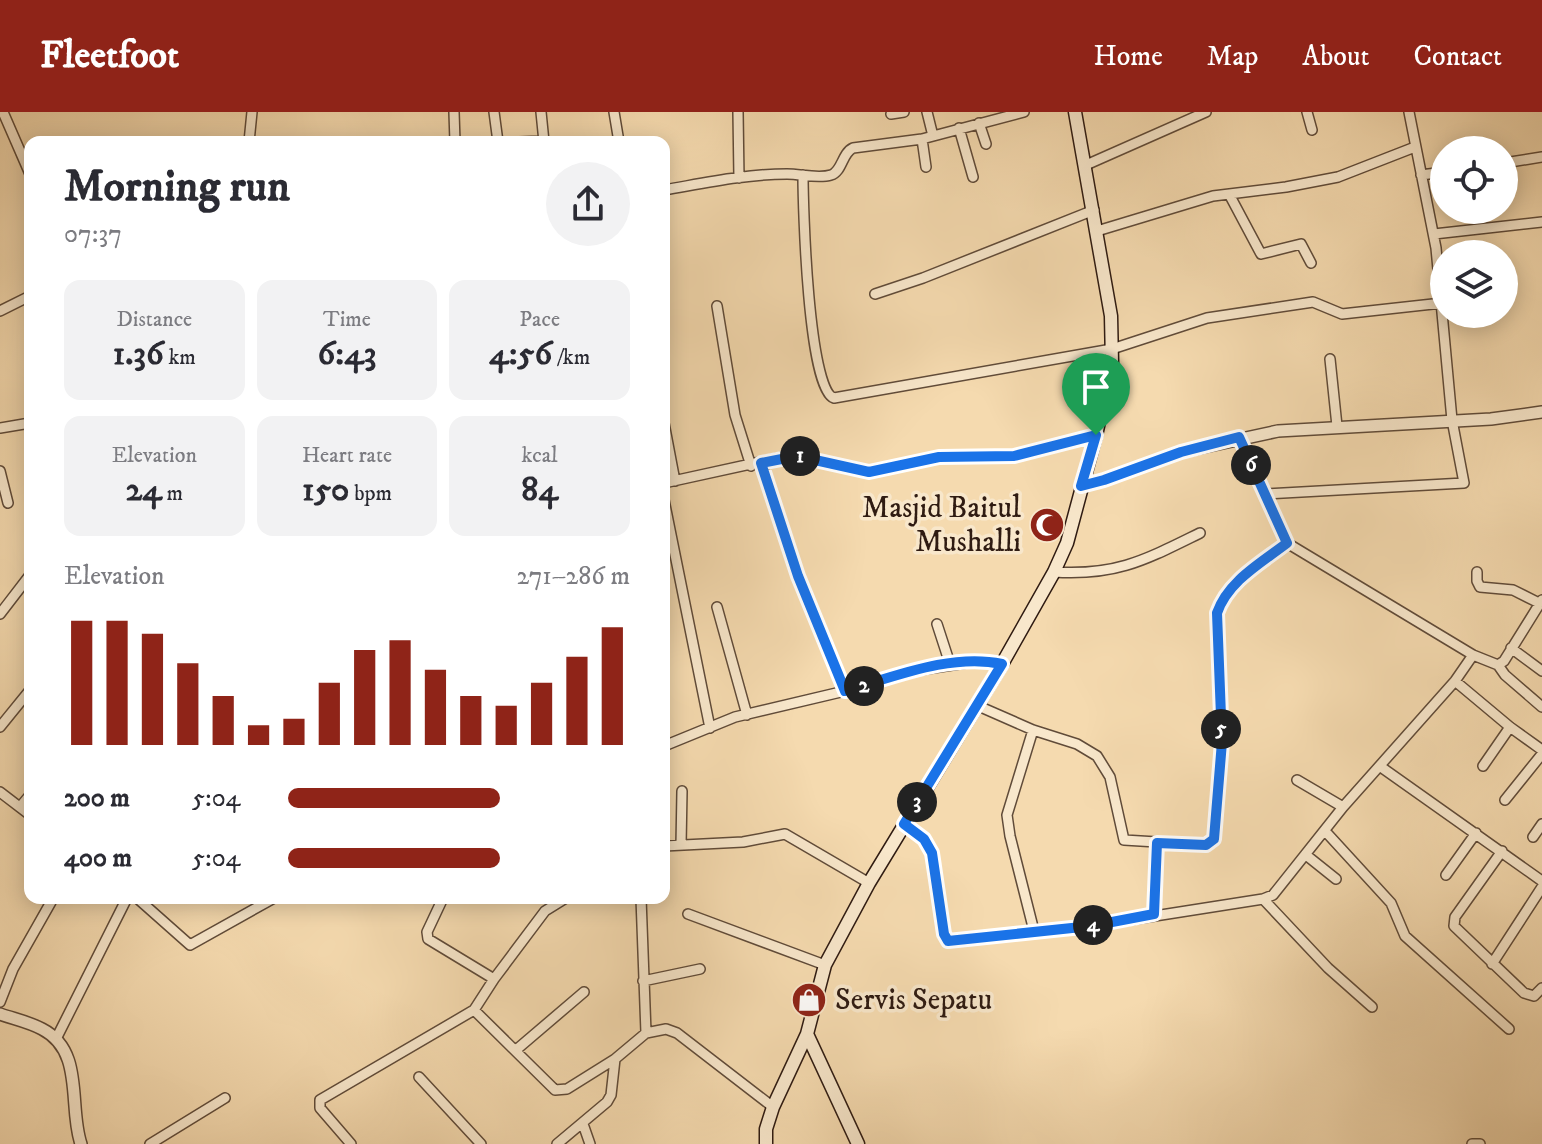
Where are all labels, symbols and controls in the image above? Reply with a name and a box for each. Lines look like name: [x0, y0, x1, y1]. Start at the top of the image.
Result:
text: Fleetfoot: [40, 32, 179, 80]
text: Home: [1094, 39, 1163, 74]
text: Map: [1207, 39, 1258, 74]
text: About: [1302, 39, 1369, 74]
text: Contact: [1413, 39, 1502, 74]
map controls: [1430, 136, 1518, 328]
button: locate: [1430, 136, 1518, 224]
text: Morning run: [64, 160, 290, 215]
button: share: [546, 162, 630, 246]
text: 07:37: [64, 218, 122, 251]
button: layers: [1430, 240, 1518, 328]
text: Distance: [116, 306, 192, 333]
text: Time: [323, 306, 371, 333]
text: Pace: [519, 306, 560, 333]
text: 1.36: [113, 333, 164, 375]
text: 6:43: [318, 333, 376, 375]
text: 4:56: [489, 333, 552, 375]
text: km: [164, 344, 196, 371]
text: /km: [552, 344, 590, 371]
pin: [1062, 353, 1130, 435]
icon: arrive: [1074, 365, 1118, 409]
pin: 1: [780, 436, 820, 476]
text: Elevation: [112, 442, 197, 469]
text: Heart rate: [302, 442, 392, 469]
text: kcal: [522, 442, 558, 469]
text: 1: [796, 442, 804, 469]
pin: 6: [1231, 445, 1271, 485]
text: 6: [1245, 451, 1257, 478]
text: 24: [126, 469, 162, 511]
text: 150: [302, 469, 349, 511]
text: 84: [521, 469, 558, 511]
text: m: [162, 480, 183, 507]
text: bpm: [349, 480, 392, 507]
place label: Masjid Baitul Mushalli: [862, 490, 1021, 561]
mosque icon: Masjid Baitul Mushalli: [1028, 506, 1066, 544]
text: Elevation: [64, 560, 165, 593]
text: 271–286 m: [516, 560, 630, 593]
pin: 2: [844, 666, 884, 706]
text: 2: [859, 672, 869, 699]
pin: 5: [1201, 709, 1241, 749]
text: 5: [1216, 715, 1226, 742]
text: 200 m: [64, 782, 130, 815]
text: 5:04: [192, 782, 241, 815]
pin: 3: [897, 782, 937, 822]
text: 3: [913, 788, 921, 815]
text: 400 m: [64, 842, 132, 875]
text: 5:04: [192, 842, 241, 875]
pin: 4: [1073, 905, 1113, 945]
text: 4: [1087, 911, 1099, 938]
shop icon: Servis Sepatu: [790, 981, 828, 1019]
place label: Servis Sepatu: [835, 982, 992, 1019]

